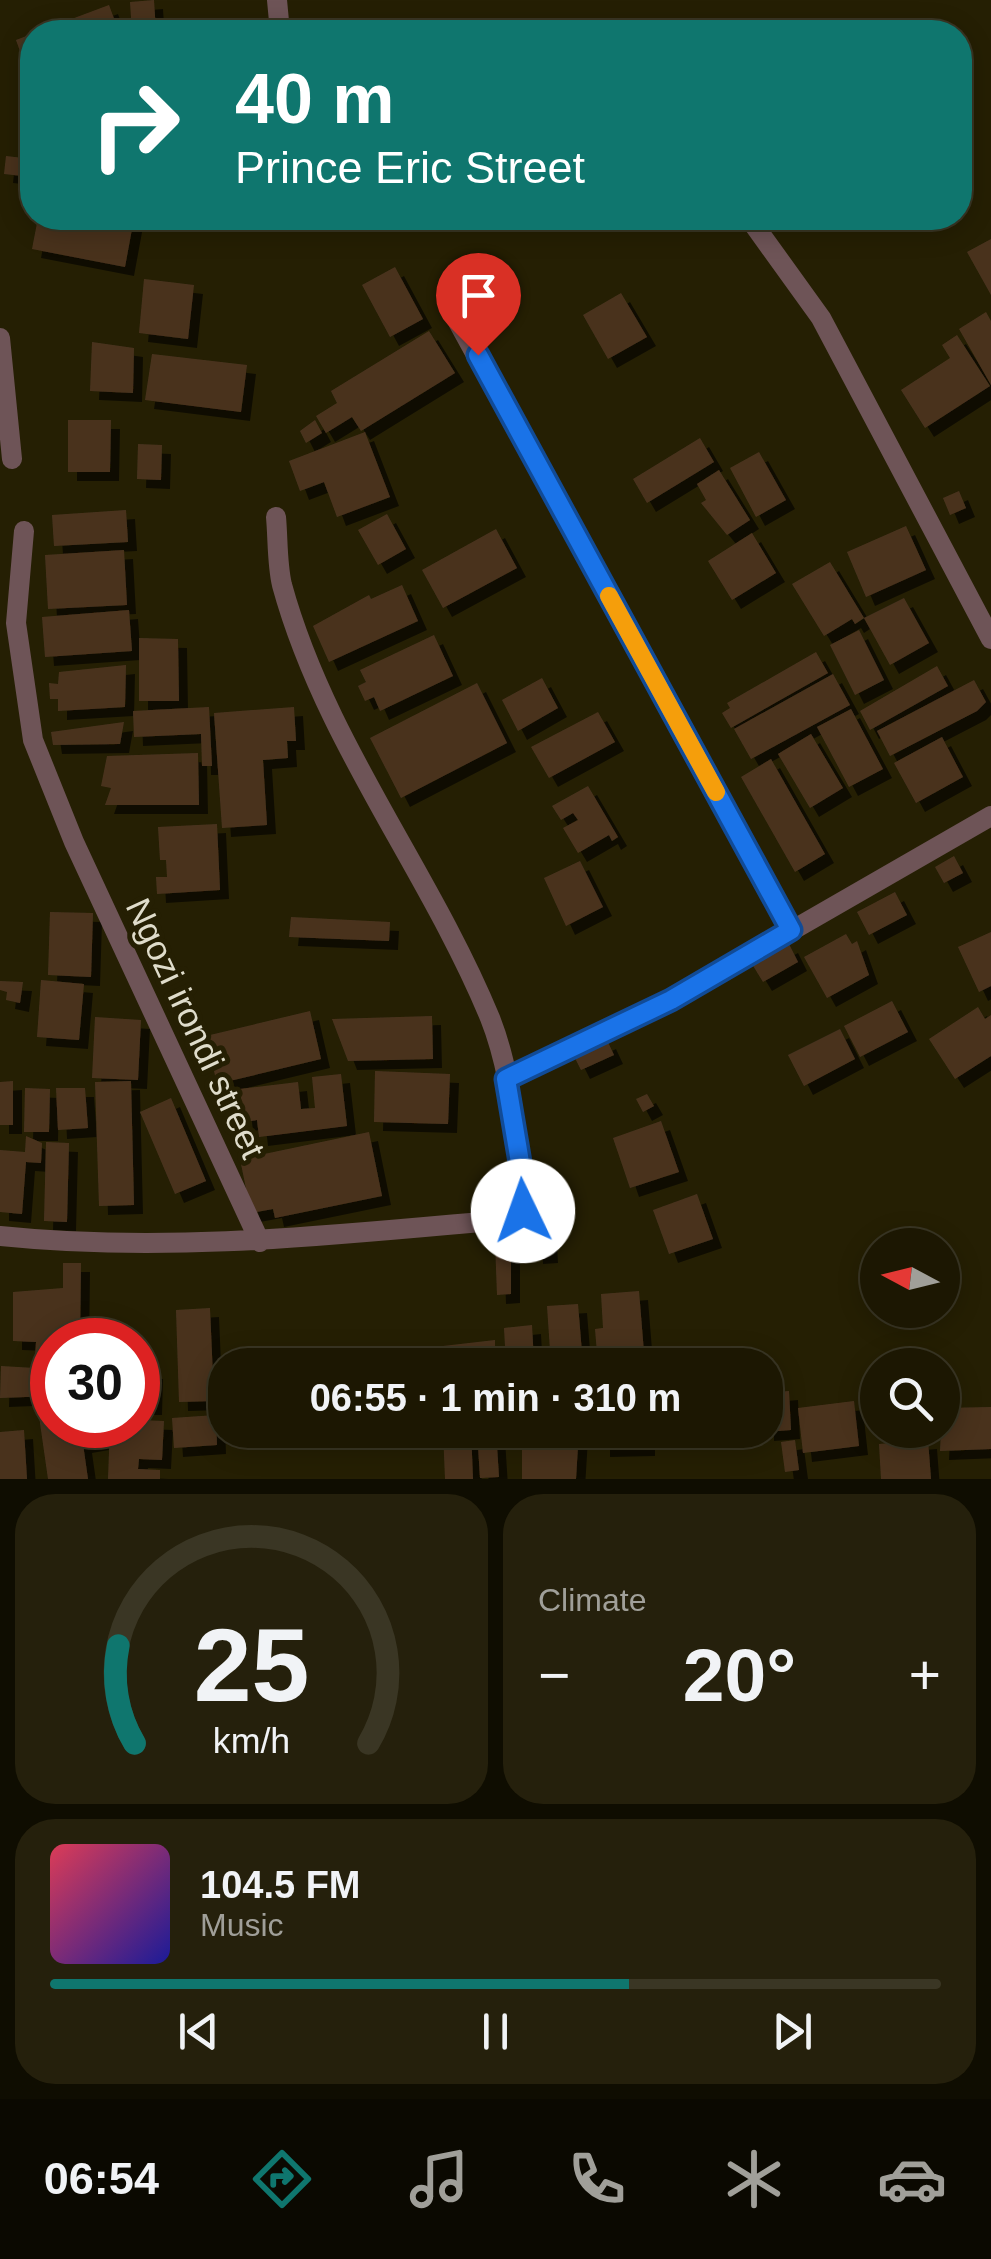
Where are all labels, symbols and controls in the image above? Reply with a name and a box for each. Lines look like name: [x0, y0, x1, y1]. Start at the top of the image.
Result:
icon: right: [70, 60, 200, 190]
text: 40 m: [235, 60, 395, 138]
text: Prince Eric Street: [235, 142, 585, 193]
pin: [436, 253, 521, 356]
icon: arrive: [451, 268, 506, 323]
street label: Ngozi irondi street: [119, 892, 273, 1164]
position arrow: [471, 1159, 575, 1263]
north arrow: [860, 1228, 960, 1328]
map controls: [860, 1228, 960, 1448]
speed limit sign: 30: [30, 1318, 160, 1448]
button: search: [860, 1348, 960, 1448]
text: 06:55 · 1 min · 310 m: [310, 1377, 681, 1419]
text: Climate: [538, 1582, 646, 1618]
text: 25: [194, 1607, 309, 1723]
text: 20°: [683, 1633, 796, 1717]
text: −: [538, 1644, 570, 1706]
text: +: [909, 1644, 941, 1706]
text: km/h: [213, 1721, 290, 1761]
text: 104.5 FM: [200, 1864, 361, 1906]
text: Music: [200, 1907, 284, 1943]
icon: previous: [171, 2004, 226, 2059]
icon: pause: [468, 2004, 523, 2059]
icon: next: [765, 2004, 820, 2059]
icon: directions: [247, 2144, 317, 2214]
icon: music: [404, 2144, 474, 2214]
icon: phone: [562, 2144, 632, 2214]
icon: climate: [719, 2144, 789, 2214]
icon: car: [877, 2144, 947, 2214]
text: 06:54: [44, 2153, 159, 2204]

